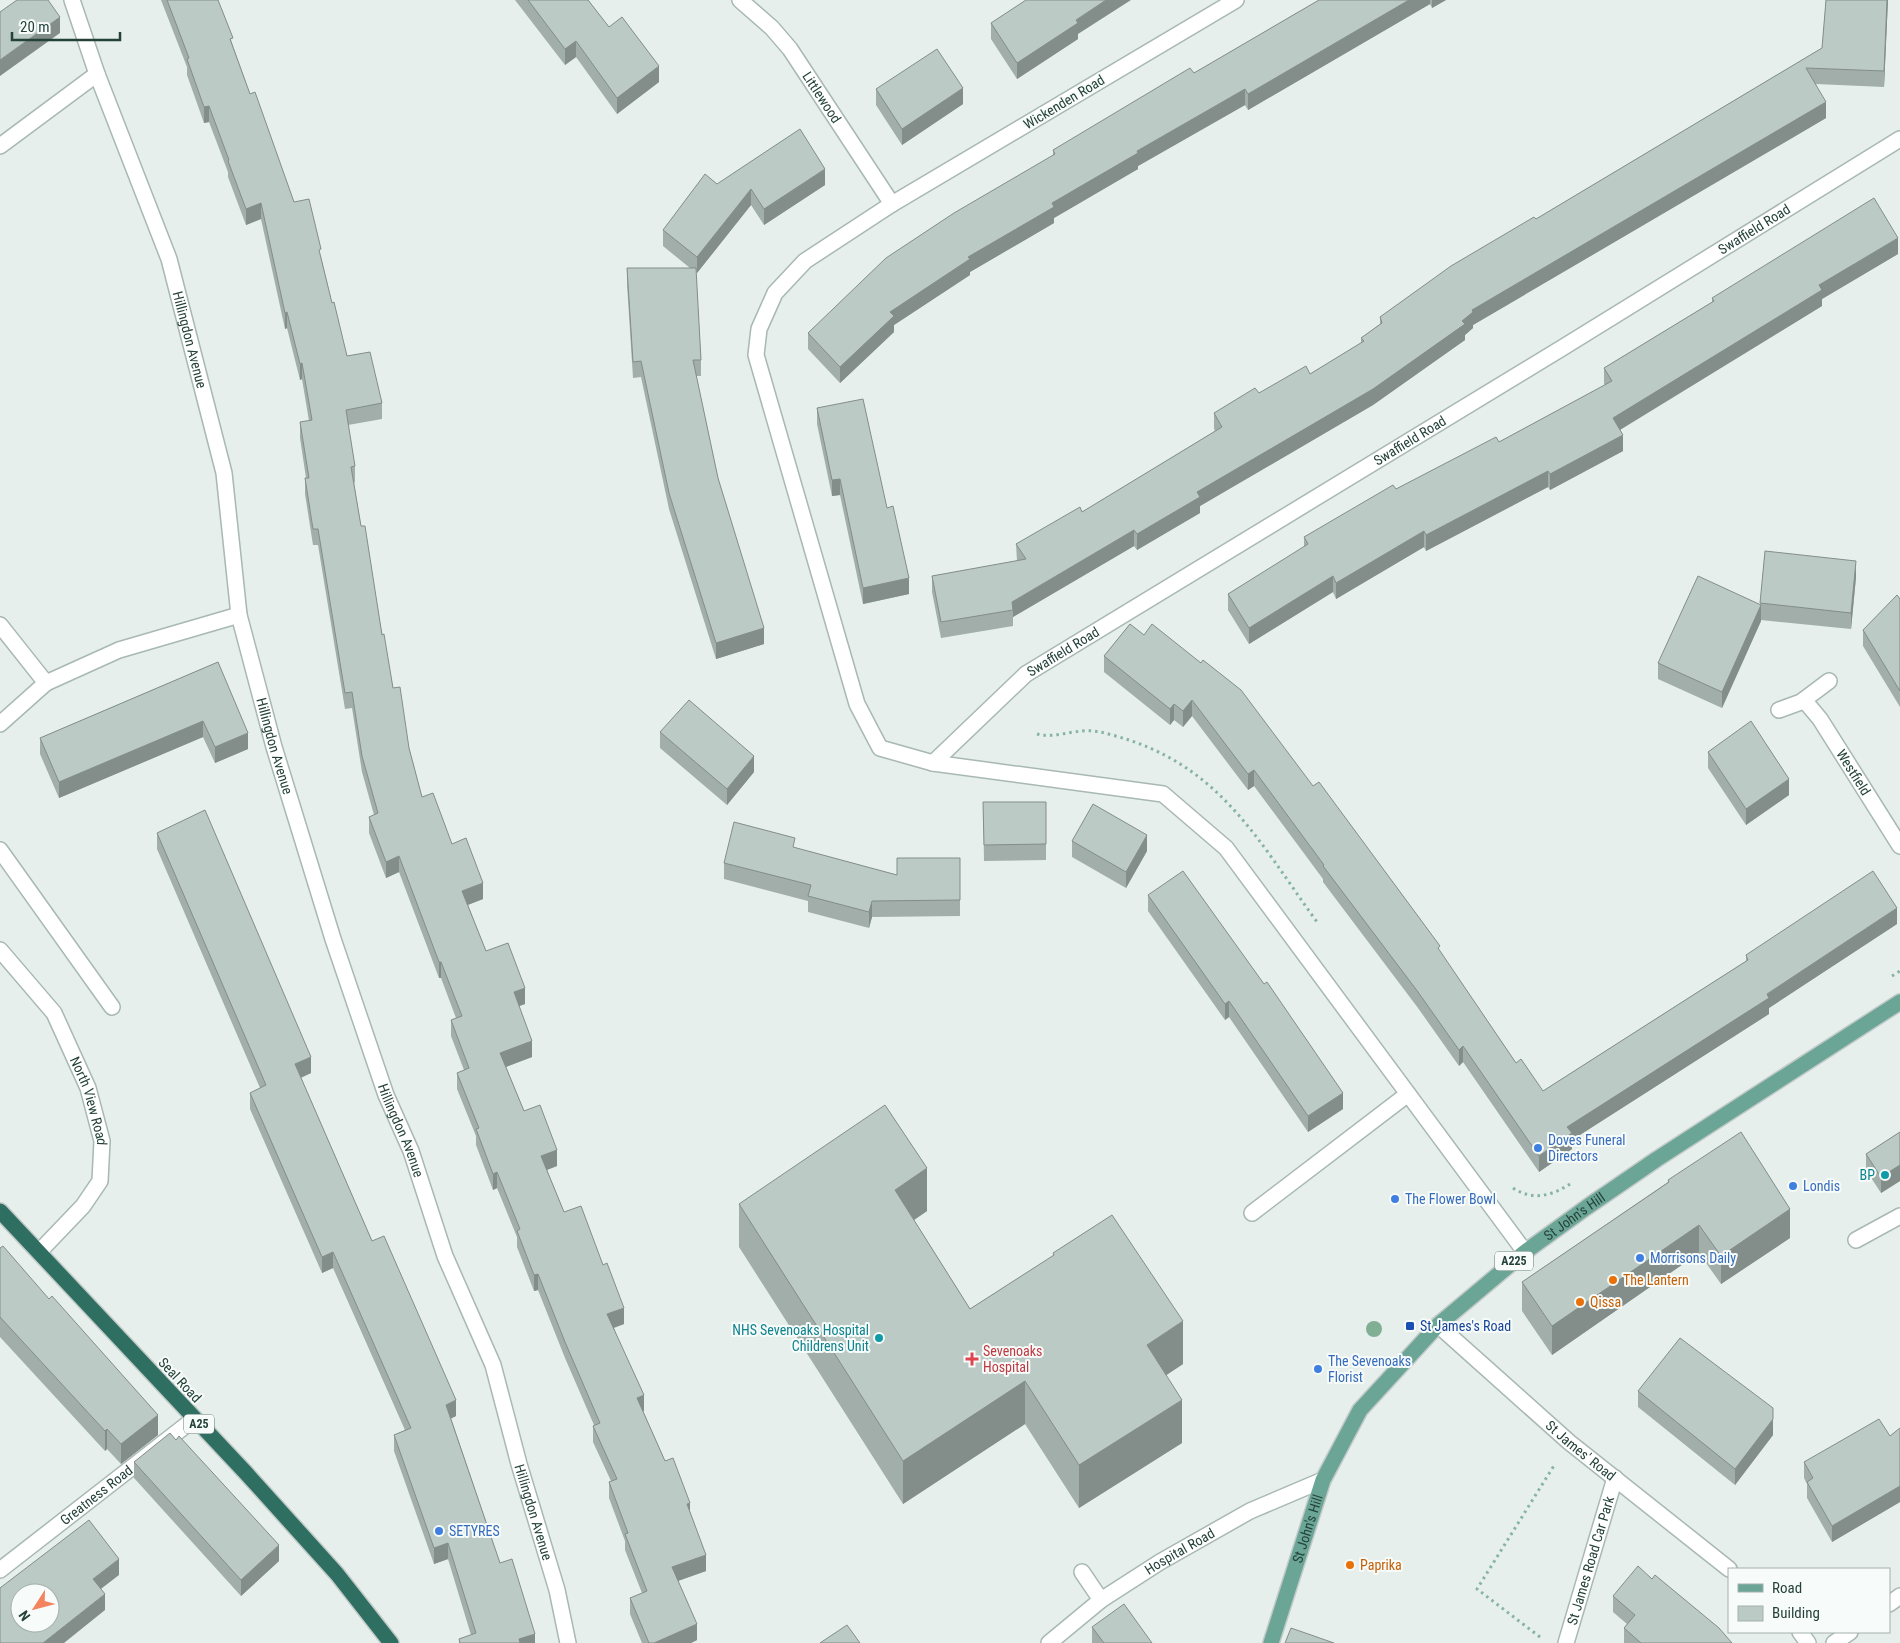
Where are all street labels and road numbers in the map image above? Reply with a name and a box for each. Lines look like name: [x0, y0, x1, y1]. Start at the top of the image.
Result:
street label: Littlewood: [799, 69, 844, 126]
street label: Wickenden Road: [1021, 72, 1107, 132]
street label: Swaffield Road: [1715, 201, 1793, 257]
street label: Hillingdon Avenue: [170, 290, 210, 390]
street label: Swaffield Road: [1371, 412, 1449, 469]
street label: Swaffield Road: [1024, 623, 1102, 680]
street label: Hillingdon Avenue: [253, 696, 296, 796]
street label: Westfield: [1833, 747, 1874, 798]
street label: North View Road: [67, 1054, 110, 1146]
street label: Hillingdon Avenue: [375, 1082, 427, 1179]
street label: St John's Hill: [1541, 1189, 1608, 1244]
road number: A225: [1495, 1252, 1533, 1270]
street label: Seal Road: [155, 1354, 205, 1406]
road number: A25: [184, 1415, 214, 1434]
street label: St James' Road: [1543, 1417, 1619, 1484]
street label: Greatness Road: [57, 1462, 136, 1528]
street label: Hillingdon Avenue: [511, 1462, 556, 1563]
street label: St John's Hill: [1289, 1492, 1326, 1565]
street label: St James Road Car Park: [1564, 1494, 1617, 1627]
street label: Hospital Road: [1142, 1525, 1217, 1578]

